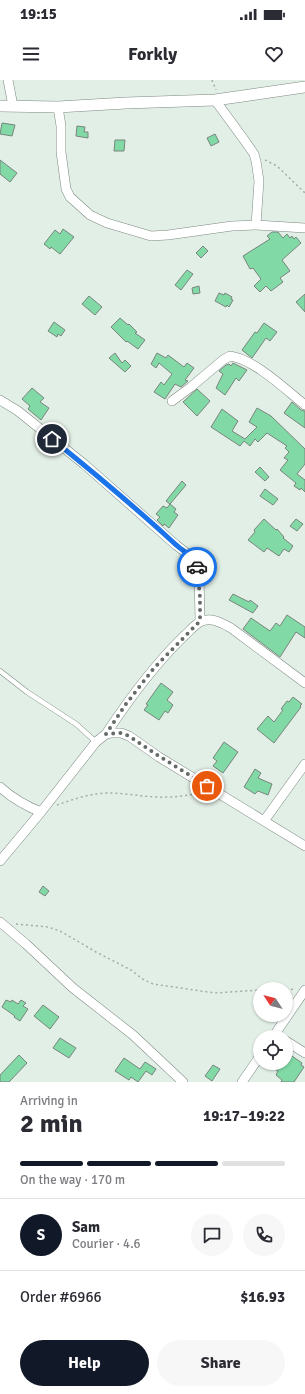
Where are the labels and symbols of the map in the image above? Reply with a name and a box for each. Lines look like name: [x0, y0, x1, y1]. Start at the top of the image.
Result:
pin: [35, 422, 69, 456]
courier: [177, 547, 217, 587]
pin: [190, 769, 224, 803]
north arrow: [253, 982, 293, 1022]

